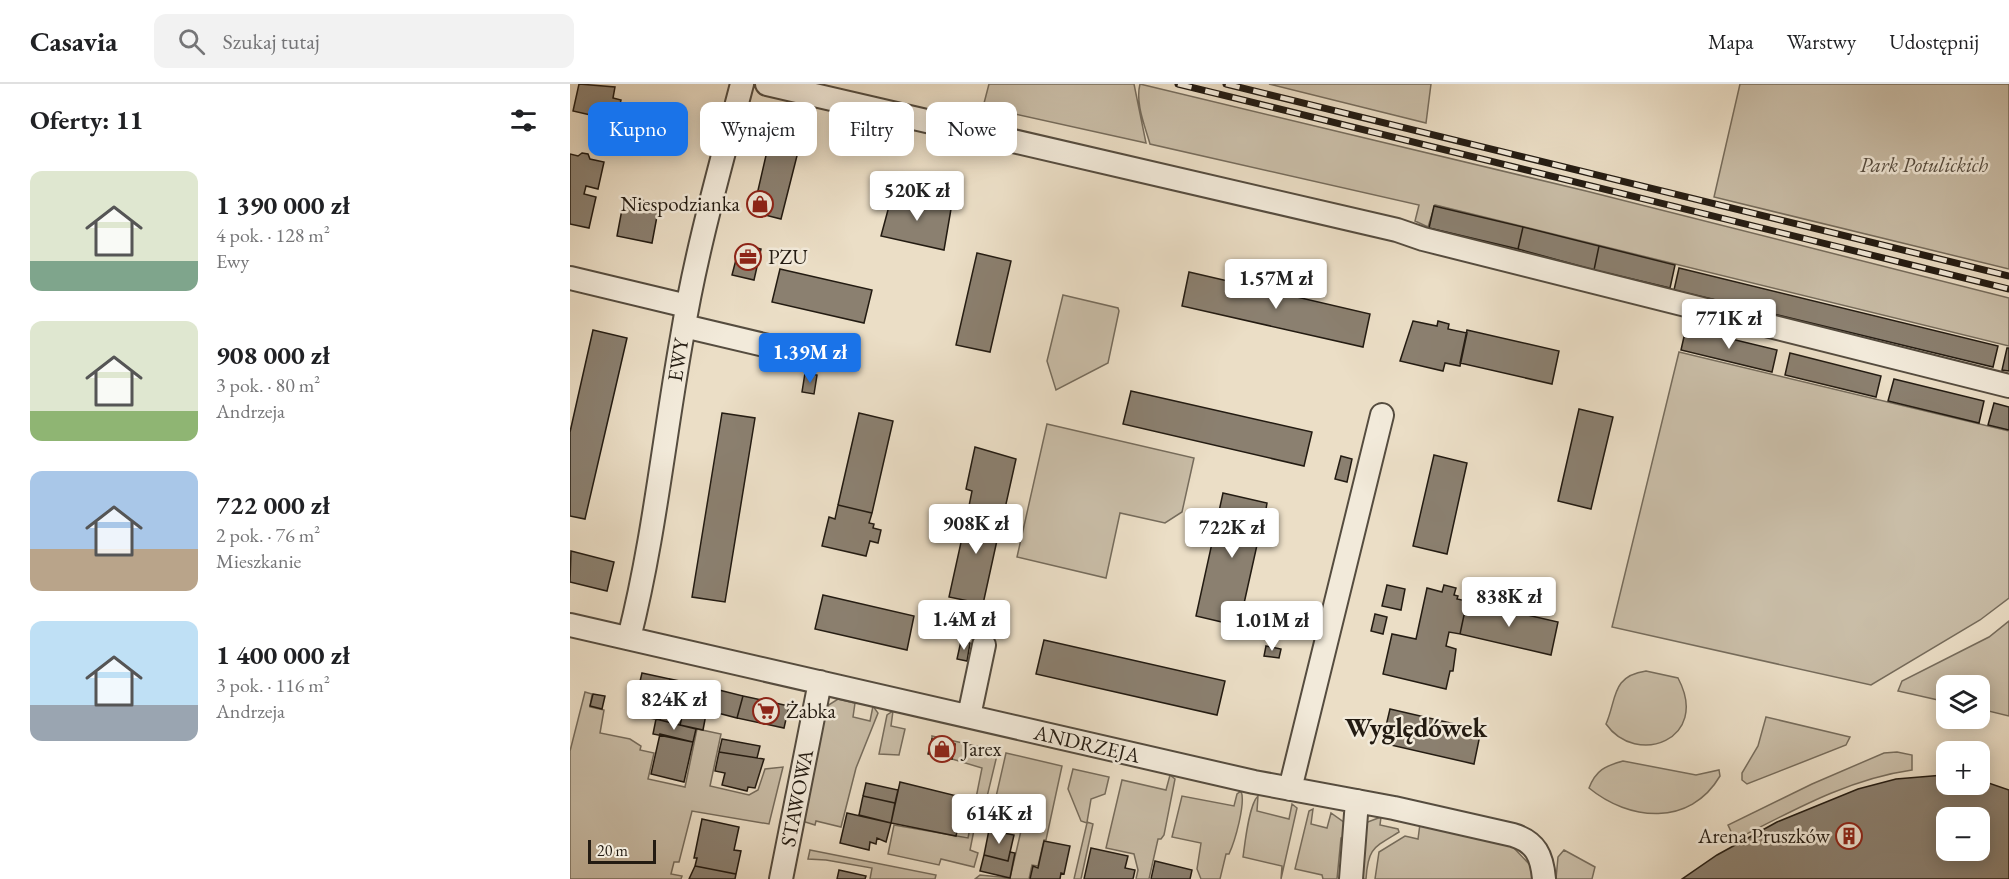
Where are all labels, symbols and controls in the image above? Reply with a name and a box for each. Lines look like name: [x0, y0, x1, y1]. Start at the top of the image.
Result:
search box: [154, 14, 574, 68]
text: Casavia: [30, 23, 118, 59]
icon: search: [175, 25, 208, 58]
text: Szukaj tutaj: [223, 27, 320, 56]
text: Mapa: [1708, 28, 1754, 55]
text: Warstwy: [1787, 28, 1856, 55]
text: Udostępnij: [1889, 28, 1979, 55]
chip: Kupno: [588, 102, 688, 156]
chip: Wynajem: [700, 102, 817, 156]
chip: Filtry: [829, 102, 914, 156]
chip: Nowe: [926, 102, 1017, 156]
text: Oferty: 11: [30, 103, 143, 137]
icon: filters: [507, 104, 540, 137]
park label: Park Potulickich: [1860, 151, 1988, 178]
pin: 520K zł: [862, 171, 972, 222]
text: 520K zł: [884, 177, 950, 203]
text: 1 390 000 zł: [216, 188, 350, 222]
shop icon: Niespodzianka: [745, 189, 775, 219]
place label: Niespodzianka: [621, 190, 741, 217]
icon: home: [78, 195, 150, 267]
text: 4 pok. · 128 m²: [216, 222, 330, 248]
office icon: PZU: [733, 242, 763, 272]
place label: PZU: [768, 243, 808, 270]
text: Ewy: [216, 248, 249, 274]
pin: 1.57M zł: [1214, 259, 1338, 310]
text: 1.57M zł: [1239, 265, 1313, 291]
pin: 771K zł: [1674, 299, 1784, 350]
text: 771K zł: [1696, 305, 1762, 331]
pin: 1.39M zł: [748, 333, 872, 384]
street label: EWY: [661, 335, 695, 383]
text: 908 000 zł: [216, 338, 330, 372]
text: 1.39M zł: [773, 339, 847, 365]
icon: home: [78, 345, 150, 417]
text: 3 pok. · 80 m²: [216, 372, 320, 398]
text: Andrzeja: [216, 398, 285, 424]
text: 722 000 zł: [216, 488, 330, 522]
icon: home: [78, 495, 150, 567]
pin: 908K zł: [921, 504, 1031, 555]
pin: 722K zł: [1177, 508, 1287, 559]
text: 908K zł: [943, 510, 1009, 536]
text: 722K zł: [1199, 514, 1265, 540]
text: 2 pok. · 76 m²: [216, 522, 320, 548]
text: Mieszkanie: [216, 548, 301, 574]
pin: 838K zł: [1454, 577, 1564, 628]
text: 838K zł: [1476, 583, 1542, 609]
pin: 1.4M zł: [909, 600, 1019, 651]
pin: 1.01M zł: [1210, 601, 1334, 652]
text: 1.4M zł: [932, 606, 996, 632]
text: 1.01M zł: [1235, 607, 1309, 633]
text: 1 400 000 zł: [216, 638, 350, 672]
icon: home: [78, 645, 150, 717]
text: 3 pok. · 116 m²: [216, 672, 330, 698]
map controls: [1936, 675, 1990, 861]
button: layers: [1936, 675, 1990, 729]
pin: 824K zł: [619, 680, 729, 731]
text: 824K zł: [641, 686, 707, 712]
supermarket icon: Żabka: [751, 696, 781, 726]
place label: Żabka: [786, 697, 836, 724]
text: Andrzeja: [216, 698, 285, 724]
district label: Wyględówek: [1345, 710, 1489, 745]
street label: ANDRZEJA: [1030, 718, 1143, 769]
shop icon: Jarex: [927, 734, 957, 764]
place label: Jarex: [960, 735, 1001, 762]
button: +: [1936, 741, 1990, 795]
street label: STAWOWA: [774, 747, 819, 849]
pin: 614K zł: [944, 794, 1054, 845]
text: 614K zł: [966, 800, 1032, 826]
button: −: [1936, 807, 1990, 861]
building icon: Arena Pruszków: [1834, 821, 1864, 851]
place label: Arena Pruszków: [1697, 822, 1831, 849]
scale bar: [588, 837, 656, 864]
text: 20 m: [597, 840, 628, 861]

